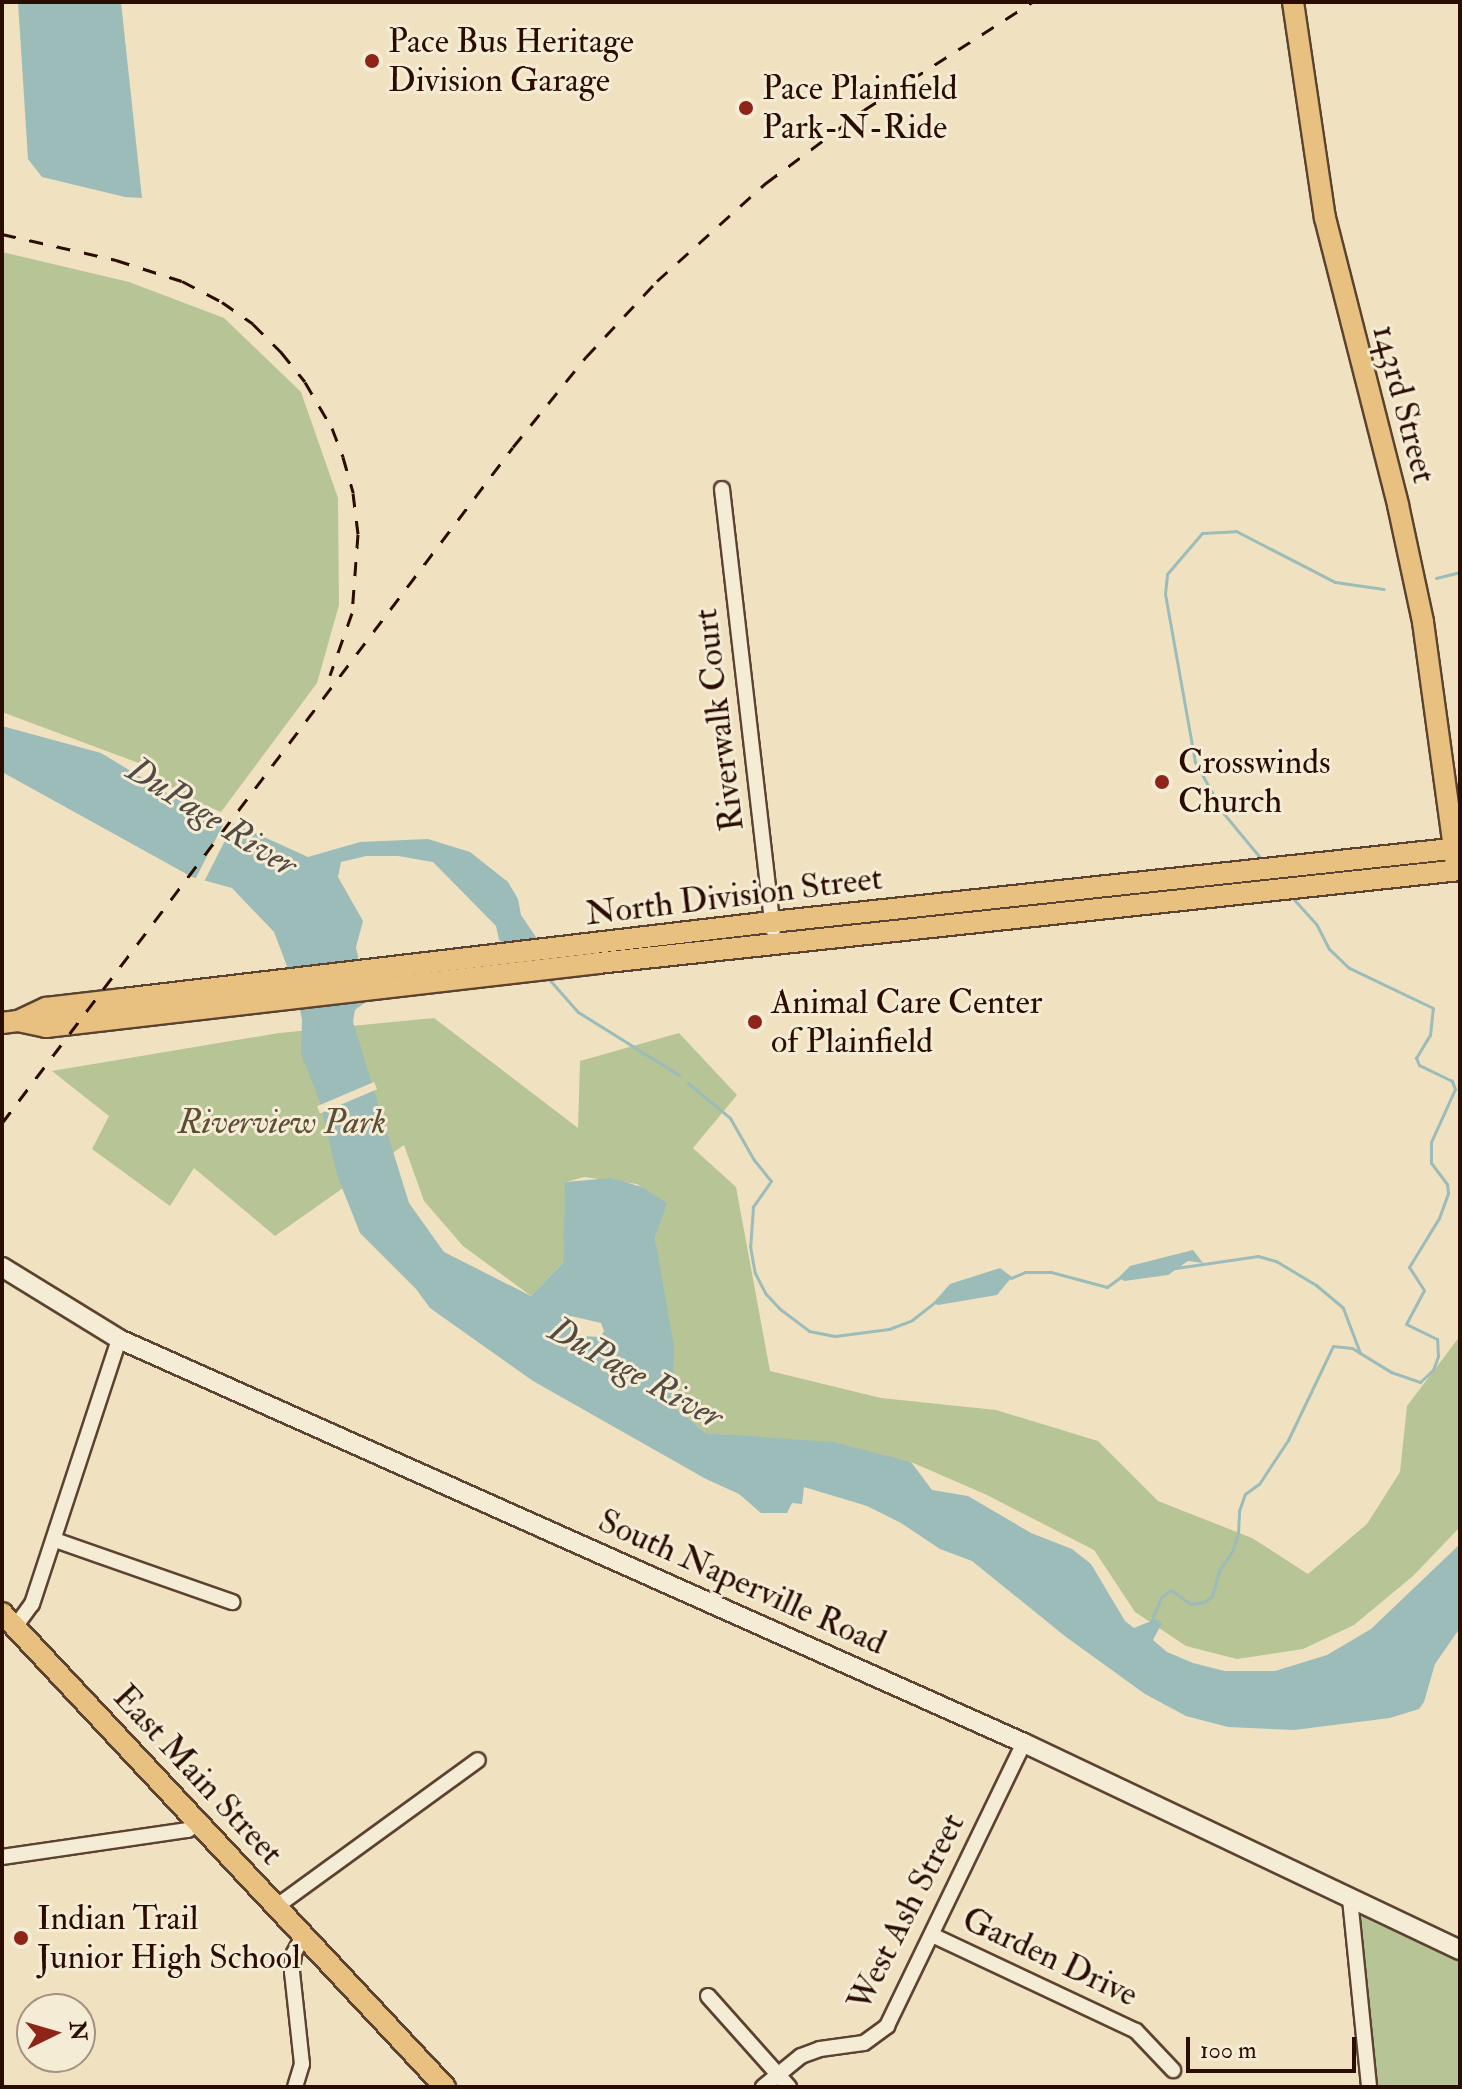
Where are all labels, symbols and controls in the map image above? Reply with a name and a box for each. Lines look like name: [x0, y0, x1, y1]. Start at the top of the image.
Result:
place label: Pace Bus Heritage Division Garage: [388, 21, 634, 100]
marker: Pace Bus Heritage Division Garage: [363, 52, 381, 70]
place label: Pace Plainfield Park-N-Ride: [762, 68, 958, 148]
marker: Pace Plainfield Park-N-Ride: [737, 99, 755, 117]
street label: 143rd Street: [1363, 321, 1445, 487]
street label: Riverwalk Court: [685, 606, 753, 834]
place label: Crosswinds Church: [1178, 742, 1331, 822]
water label: DuPage River: [119, 748, 305, 886]
marker: Crosswinds Church: [1153, 773, 1171, 791]
street label: North Division Street: [583, 858, 885, 934]
place label: Animal Care Center of Plainfield: [771, 982, 1042, 1062]
marker: Animal Care Center of Plainfield: [746, 1013, 764, 1031]
park label: Riverview Park: [178, 1103, 386, 1143]
water label: DuPage River: [541, 1307, 731, 1439]
street label: South Naperville Road: [592, 1500, 892, 1664]
street label: East Main Street: [104, 1677, 292, 1873]
street label: West Ash Street: [839, 1807, 973, 2017]
place label: Indian Trail Junior High School: [37, 1898, 301, 1978]
street label: Garden Drive: [956, 1899, 1144, 2015]
marker: Indian Trail Junior High School: [12, 1929, 30, 1947]
north arrow: [16, 1993, 96, 2073]
text: N: [63, 2020, 93, 2042]
scale bar: [1190, 2021, 1360, 2071]
text: 100 m: [1200, 2035, 1257, 2066]

